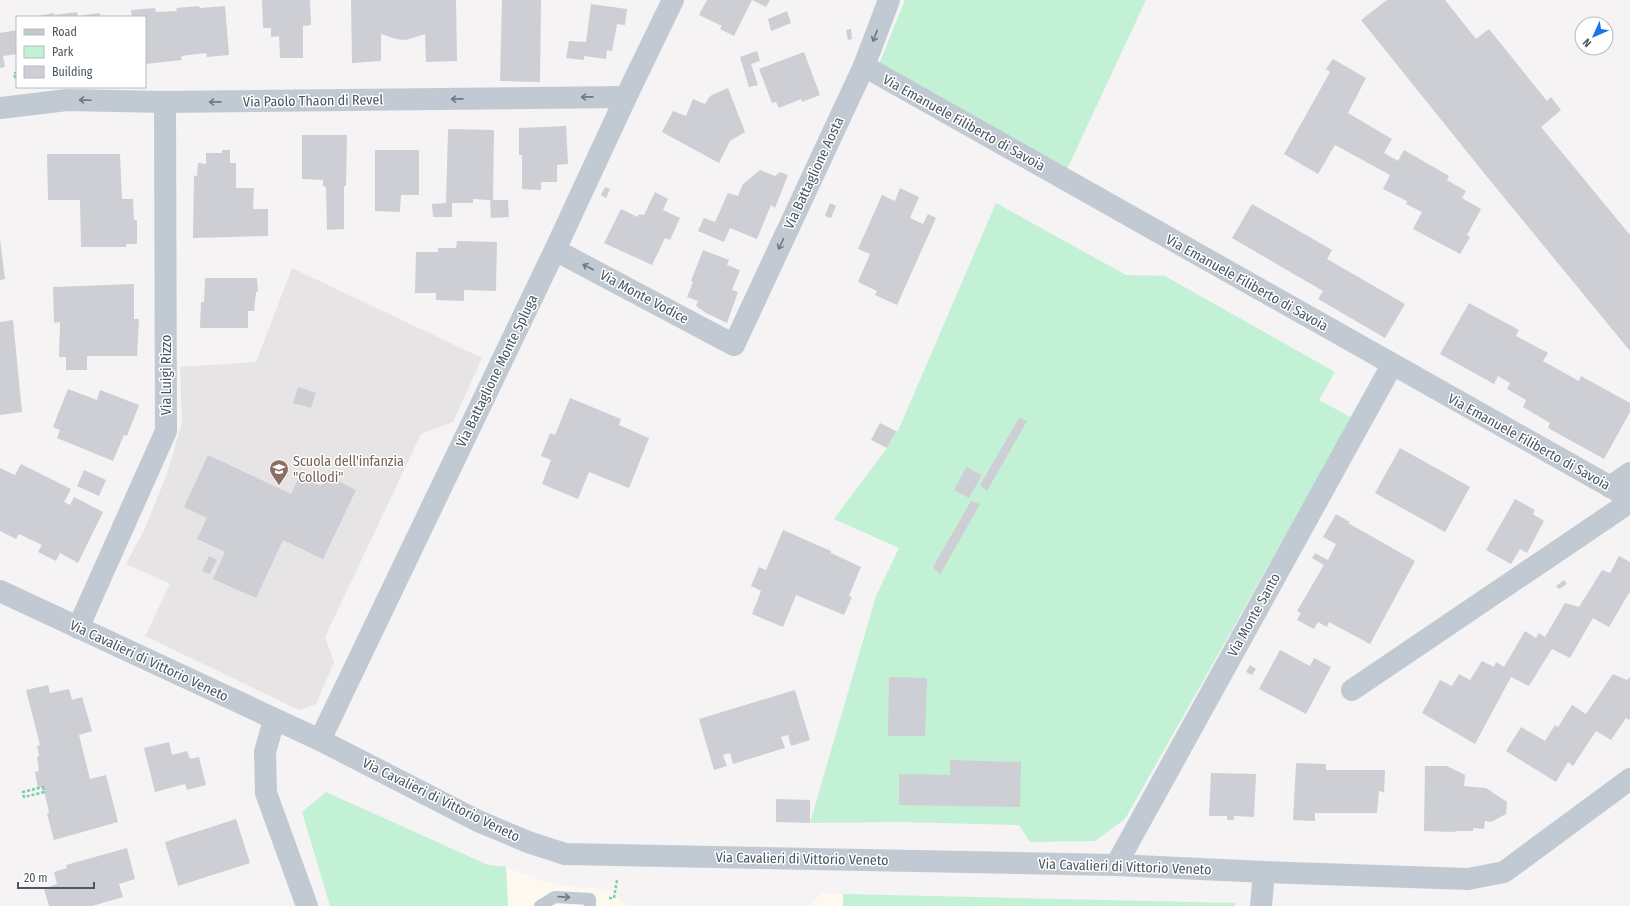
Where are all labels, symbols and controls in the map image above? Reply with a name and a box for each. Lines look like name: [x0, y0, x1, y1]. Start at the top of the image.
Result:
legend: [16, 16, 146, 88]
north arrow: [1574, 16, 1614, 56]
text: Road: [52, 25, 77, 39]
one-way arrow: [871, 30, 879, 42]
text: N: [1580, 36, 1594, 50]
text: Park: [52, 45, 74, 59]
text: Building: [52, 65, 93, 79]
street label: Via Emanuele Filiberto di Savoia: [880, 71, 1048, 175]
street label: Via Paolo Thaon di Revel: [243, 91, 383, 111]
one-way arrow: [581, 94, 594, 101]
one-way arrow: [451, 95, 464, 103]
one-way arrow: [79, 96, 92, 104]
one-way arrow: [209, 98, 222, 106]
street label: Via Battaglione Aosta: [781, 114, 848, 232]
street label: Via Emanuele Filiberto di Savoia: [1163, 231, 1331, 335]
one-way arrow: [777, 237, 784, 249]
one-way arrow: [582, 263, 594, 270]
street label: Via Monte Vodice: [597, 267, 691, 328]
street label: Via Battaglione Monte Spluga: [453, 292, 541, 450]
street label: Via Luigi Rizzo: [158, 335, 175, 415]
street label: Via Emanuele Filiberto di Savoia: [1445, 390, 1613, 494]
place label: Scuola dell'infanzia "Collodi": [293, 453, 404, 486]
school or university icon: Scuola dell'infanzia "Collodi": [268, 458, 290, 486]
street label: Via Monte Santo: [1224, 570, 1284, 660]
street label: Via Cavalieri di Vittorio Veneto: [67, 617, 231, 705]
street label: Via Cavalieri di Vittorio Veneto: [359, 754, 523, 846]
street label: Via Cavalieri di Vittorio Veneto: [715, 849, 889, 869]
street label: Via Cavalieri di Vittorio Veneto: [1038, 855, 1212, 879]
scale bar: [18, 864, 94, 890]
text: 20 m: [24, 871, 48, 885]
one-way arrow: [557, 894, 570, 901]

